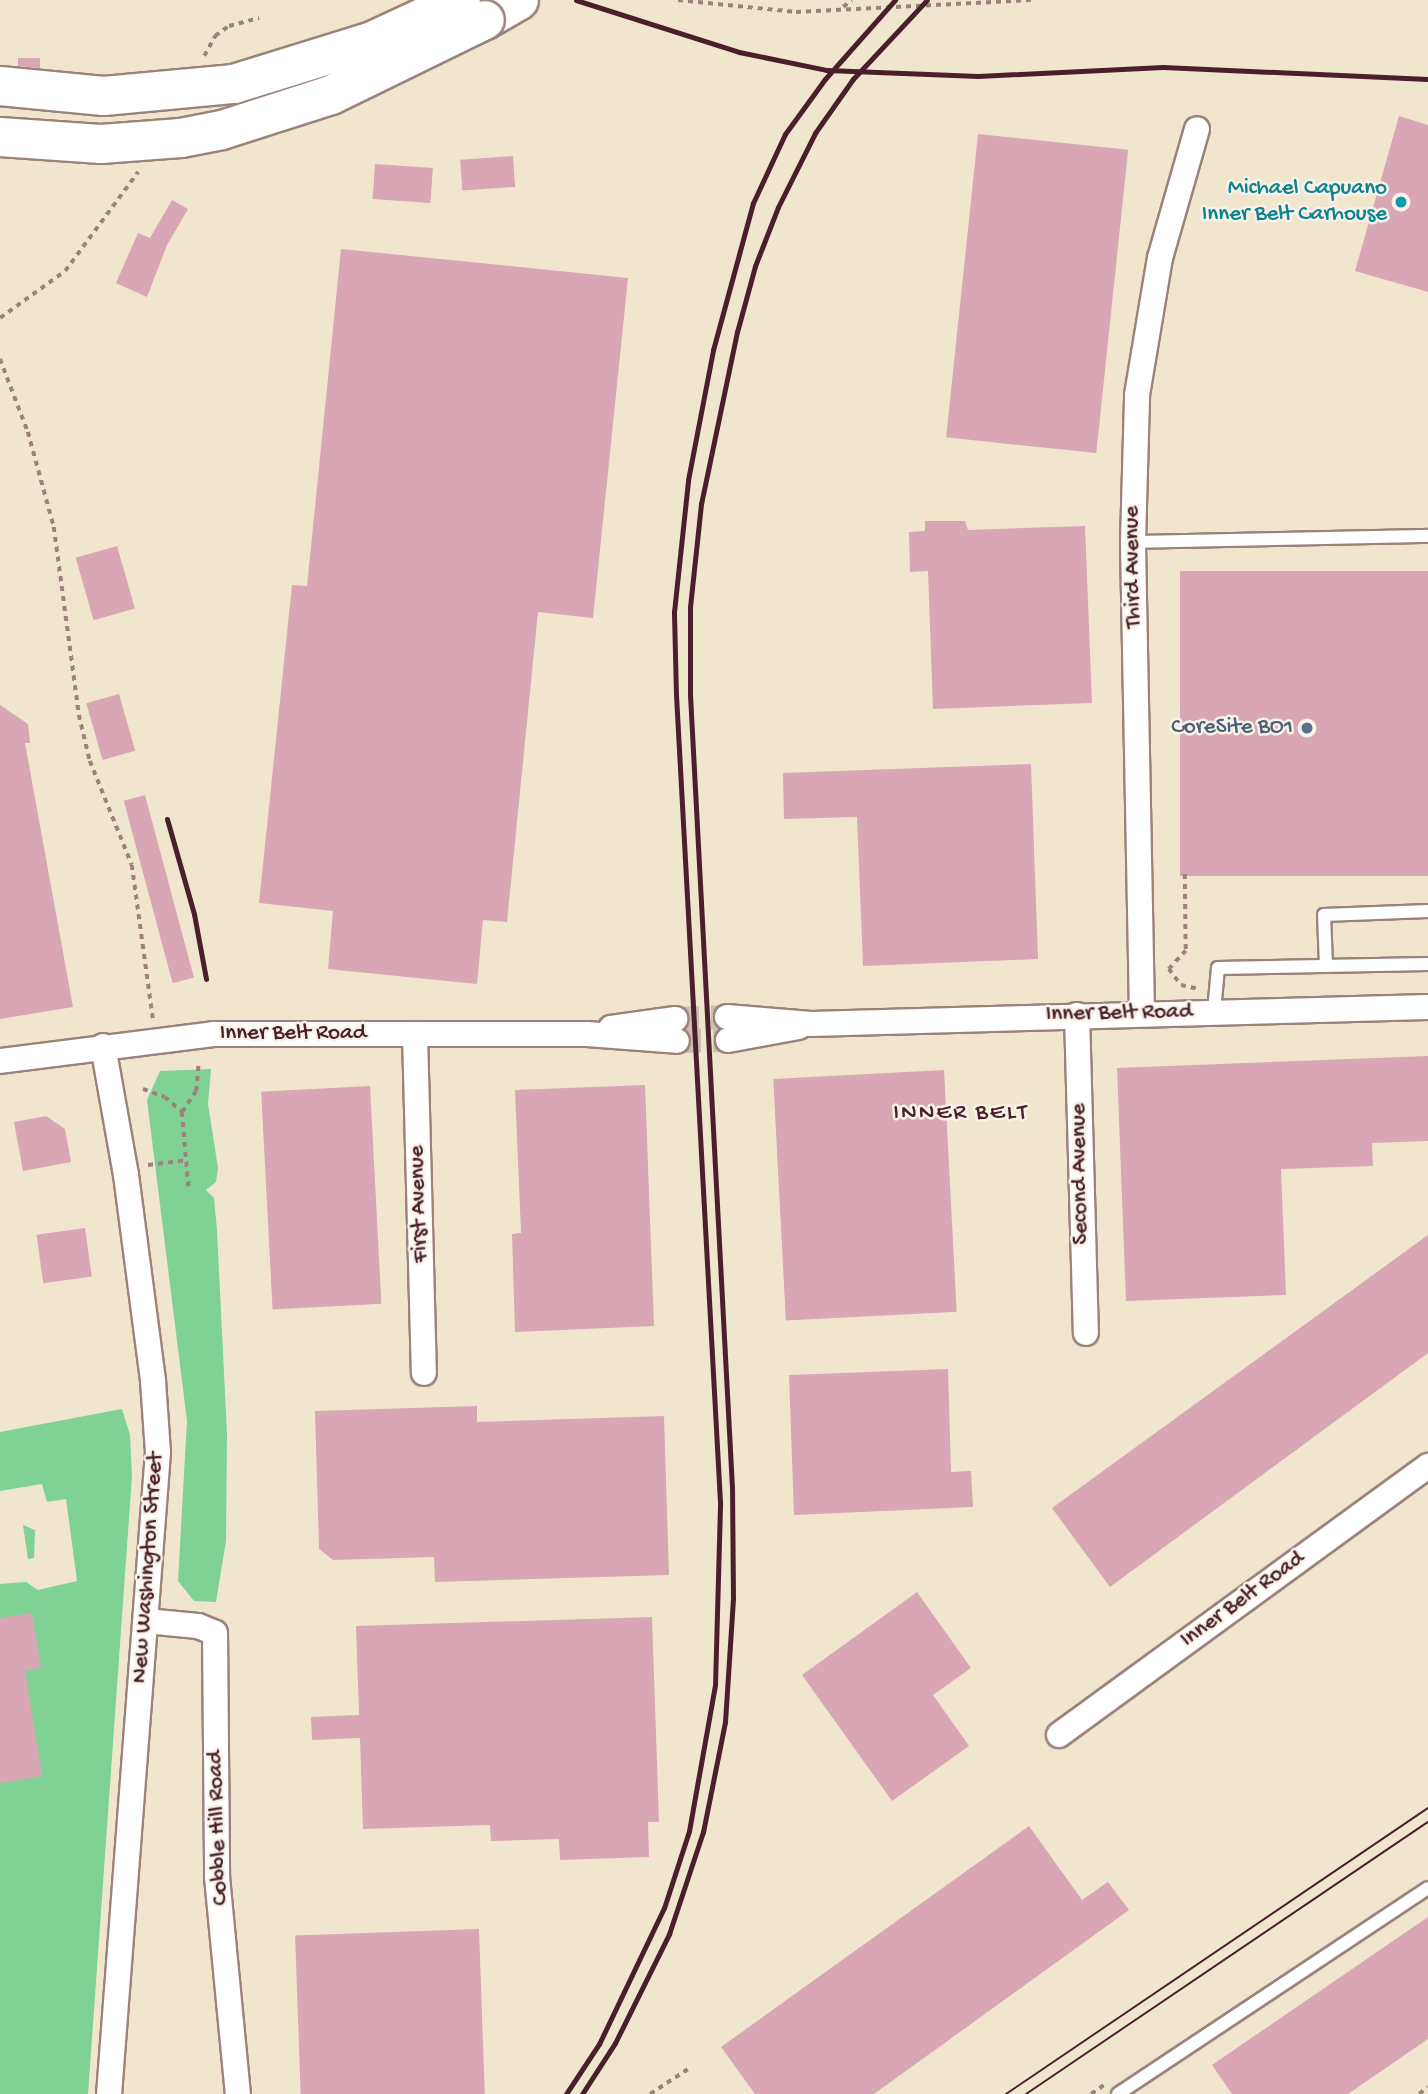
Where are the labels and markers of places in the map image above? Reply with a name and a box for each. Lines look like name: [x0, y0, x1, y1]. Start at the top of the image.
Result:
place label: Michael Capuano Inner Belt Carhouse: [1202, 175, 1387, 229]
marker: Michael Capuano Inner Belt Carhouse: [1393, 194, 1409, 210]
place label: CoreSite BO1: [1171, 714, 1293, 742]
marker: CoreSite BO1: [1299, 720, 1315, 736]

